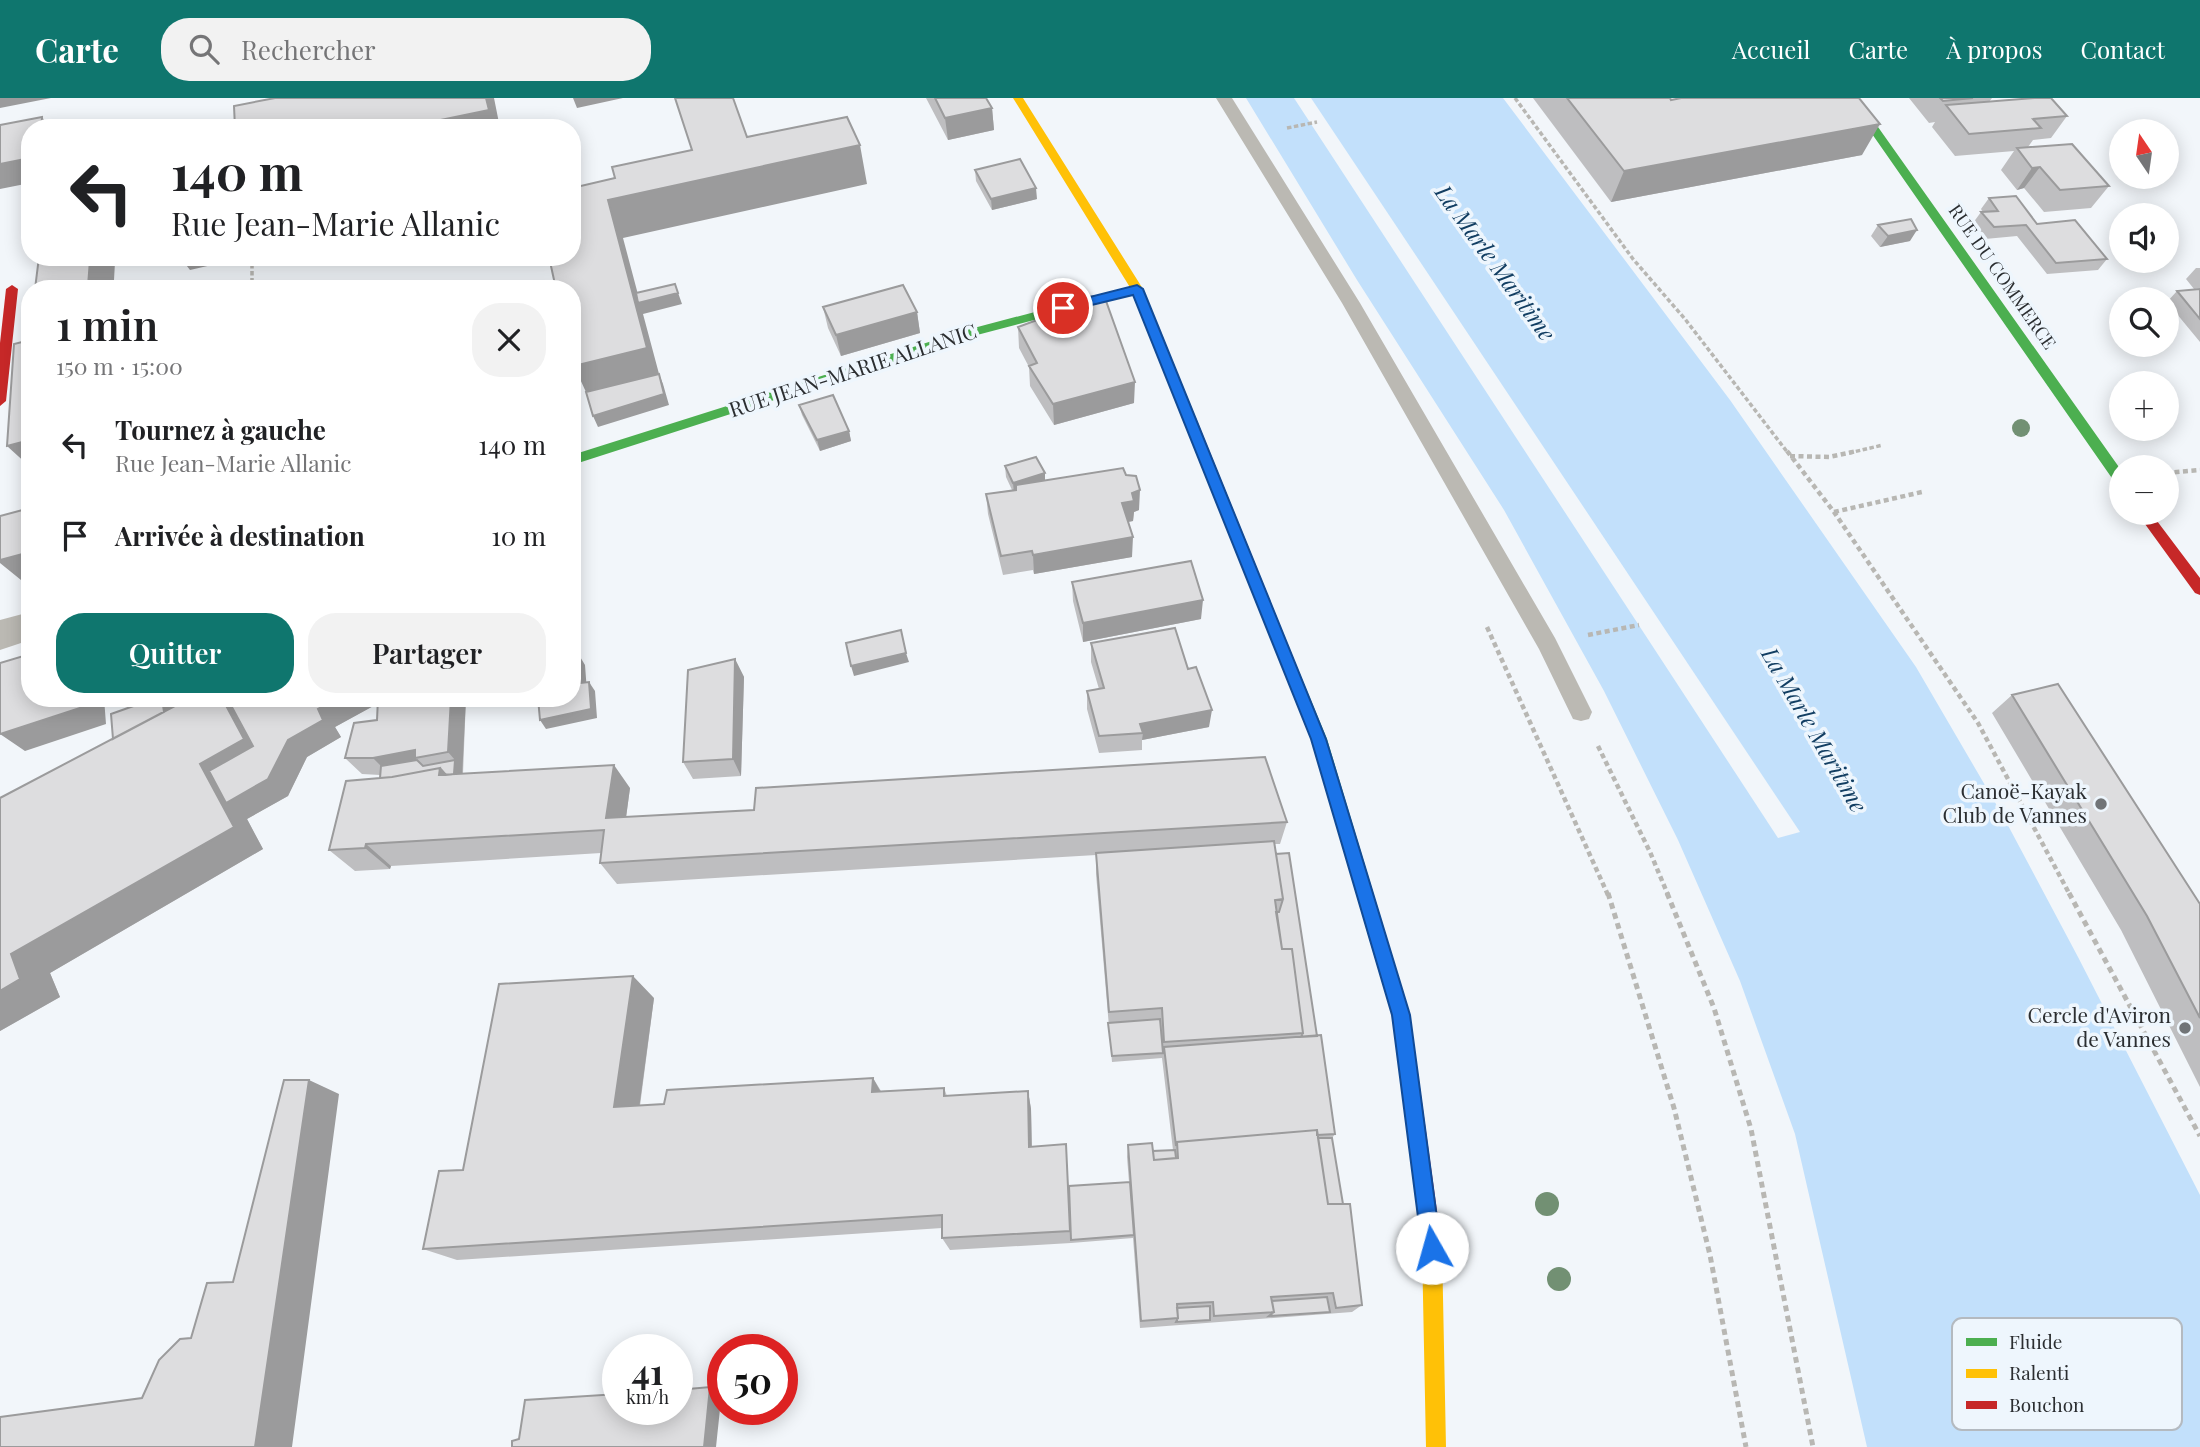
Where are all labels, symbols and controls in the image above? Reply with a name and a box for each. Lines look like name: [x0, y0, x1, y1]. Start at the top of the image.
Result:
search box: [161, 18, 651, 81]
text: Carte: [35, 27, 119, 71]
icon: search: [185, 30, 223, 68]
text: Rechercher: [241, 32, 376, 67]
text: Accueil: [1732, 33, 1810, 65]
text: Carte: [1848, 33, 1908, 65]
text: À propos: [1946, 33, 2042, 65]
text: Contact: [2080, 33, 2165, 65]
north arrow: [2109, 119, 2179, 189]
map controls: [2109, 119, 2179, 525]
text: 140 m: [171, 138, 303, 203]
icon: left: [56, 147, 147, 238]
water label: La Marle Maritime: [1428, 177, 1563, 347]
street label: RUE DU COMMERCE: [1944, 199, 2062, 354]
text: Rue Jean-Marie Allanic: [171, 201, 500, 244]
button: sound: [2109, 203, 2179, 273]
pin: [1033, 278, 1093, 338]
button: search: [2109, 287, 2179, 357]
icon: arrive: [1044, 289, 1082, 327]
text: 1 min: [56, 296, 158, 352]
button: close: [472, 303, 546, 377]
street label: RUE JEAN-MARIE ALLANIC: [725, 316, 980, 422]
text: 150 m · 15:00: [56, 350, 183, 381]
button: +: [2109, 371, 2179, 441]
text: Tournez à gauche: [115, 412, 326, 447]
icon: left: [56, 426, 94, 464]
text: 140 m: [478, 427, 546, 462]
text: Rue Jean-Marie Allanic: [115, 447, 351, 478]
button: −: [2109, 455, 2179, 525]
icon: arrive: [56, 517, 94, 555]
text: Arrivée à destination: [115, 518, 365, 553]
text: 10 m: [491, 518, 546, 553]
button: Quitter: [56, 613, 294, 693]
button: Partager: [308, 613, 546, 693]
water label: La Marle Maritime: [1755, 640, 1875, 818]
place label: Canoë-Kayak Club de Vannes: [1942, 776, 2087, 828]
marker: Canoë-Kayak Club de Vannes: [2093, 796, 2109, 812]
place label: Cercle d'Aviron de Vannes: [2027, 1000, 2171, 1052]
marker: Cercle d'Aviron de Vannes: [2177, 1020, 2193, 1036]
position arrow: [1395, 1211, 1469, 1285]
legend: [1952, 1318, 2182, 1430]
text: Fluide: [2009, 1328, 2062, 1354]
speed limit sign: 50: [707, 1334, 798, 1425]
text: 41: [632, 1347, 663, 1394]
text: Ralenti: [2009, 1359, 2070, 1385]
text: km/h: [626, 1385, 669, 1409]
text: Bouchon: [2009, 1391, 2085, 1417]

